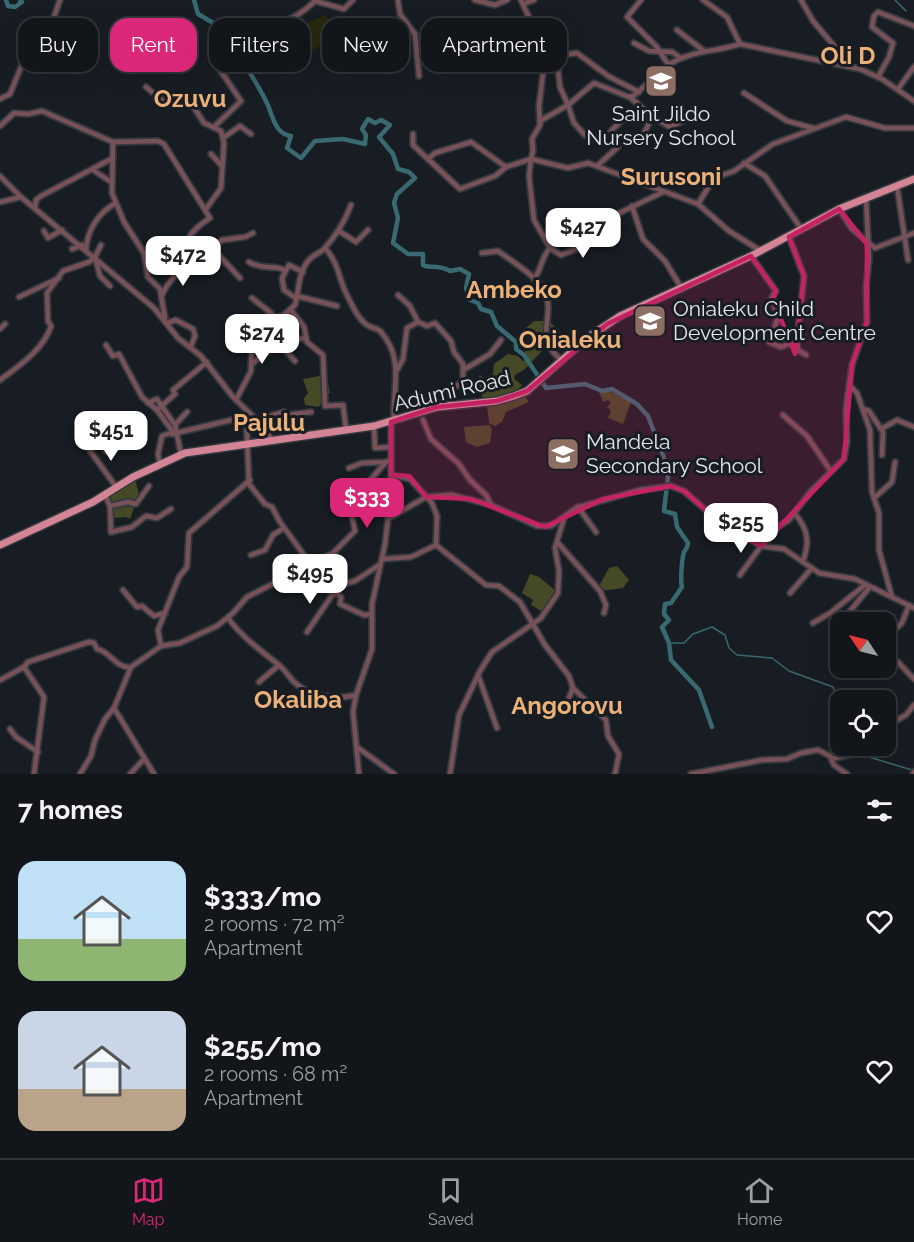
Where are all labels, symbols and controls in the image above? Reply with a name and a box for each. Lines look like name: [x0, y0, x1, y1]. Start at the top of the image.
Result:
chip: Buy: [18, 18, 98, 72]
chip: Rent: [110, 18, 197, 72]
chip: Filters: [209, 18, 310, 72]
chip: New: [322, 18, 409, 72]
chip: Apartment: [421, 18, 567, 72]
district label: Oli D: [821, 41, 875, 70]
school or university icon: Saint Jildo Nursery School: [643, 63, 679, 99]
district label: Ozuvu: [154, 84, 226, 113]
place label: Saint Jildo Nursery School: [586, 101, 736, 150]
district label: Surusoni: [621, 162, 721, 191]
pin: $427: [547, 208, 619, 259]
text: $427: [560, 215, 606, 239]
pin: $472: [147, 236, 219, 287]
text: $472: [160, 243, 206, 267]
district label: Ambeko: [466, 275, 562, 304]
place label: Onialeku Child Development Centre: [673, 296, 876, 345]
school or university icon: Onialeku Child Development Centre: [632, 303, 668, 339]
pin: $274: [226, 314, 298, 365]
text: $274: [239, 321, 285, 345]
district label: Onialeku: [519, 325, 621, 354]
street label: Adumi Road: [391, 365, 513, 416]
district label: Pajulu: [233, 408, 305, 437]
pin: $451: [75, 411, 147, 462]
text: $451: [88, 418, 134, 442]
place label: Mandela Secondary School: [586, 429, 763, 478]
school or university icon: Mandela Secondary School: [545, 436, 581, 472]
pin: $333: [331, 478, 403, 529]
text: $333: [344, 485, 390, 509]
pin: $255: [705, 503, 777, 554]
text: $255: [718, 510, 764, 534]
pin: $495: [274, 554, 346, 605]
text: $495: [287, 561, 333, 585]
north arrow: [830, 612, 896, 678]
map controls: [830, 612, 896, 756]
district label: Okaliba: [254, 685, 342, 714]
button: locate: [830, 690, 896, 756]
district label: Angorovu: [511, 691, 623, 720]
icon: filters: [863, 794, 896, 827]
text: 7 homes: [18, 795, 123, 825]
text: $333/mo: [204, 882, 321, 912]
icon: home: [66, 885, 138, 957]
icon: heart: [863, 905, 896, 938]
text: 2 rooms · 72 m²: [204, 912, 344, 936]
text: Apartment: [204, 936, 303, 960]
text: $255/mo: [204, 1032, 321, 1062]
icon: home: [66, 1035, 138, 1107]
icon: heart: [863, 1055, 896, 1088]
text: 2 rooms · 68 m²: [204, 1062, 347, 1086]
text: Apartment: [204, 1086, 303, 1110]
tab: Map: [132, 1174, 165, 1229]
tab: Saved: [428, 1174, 474, 1229]
tab: Home: [737, 1174, 782, 1229]

